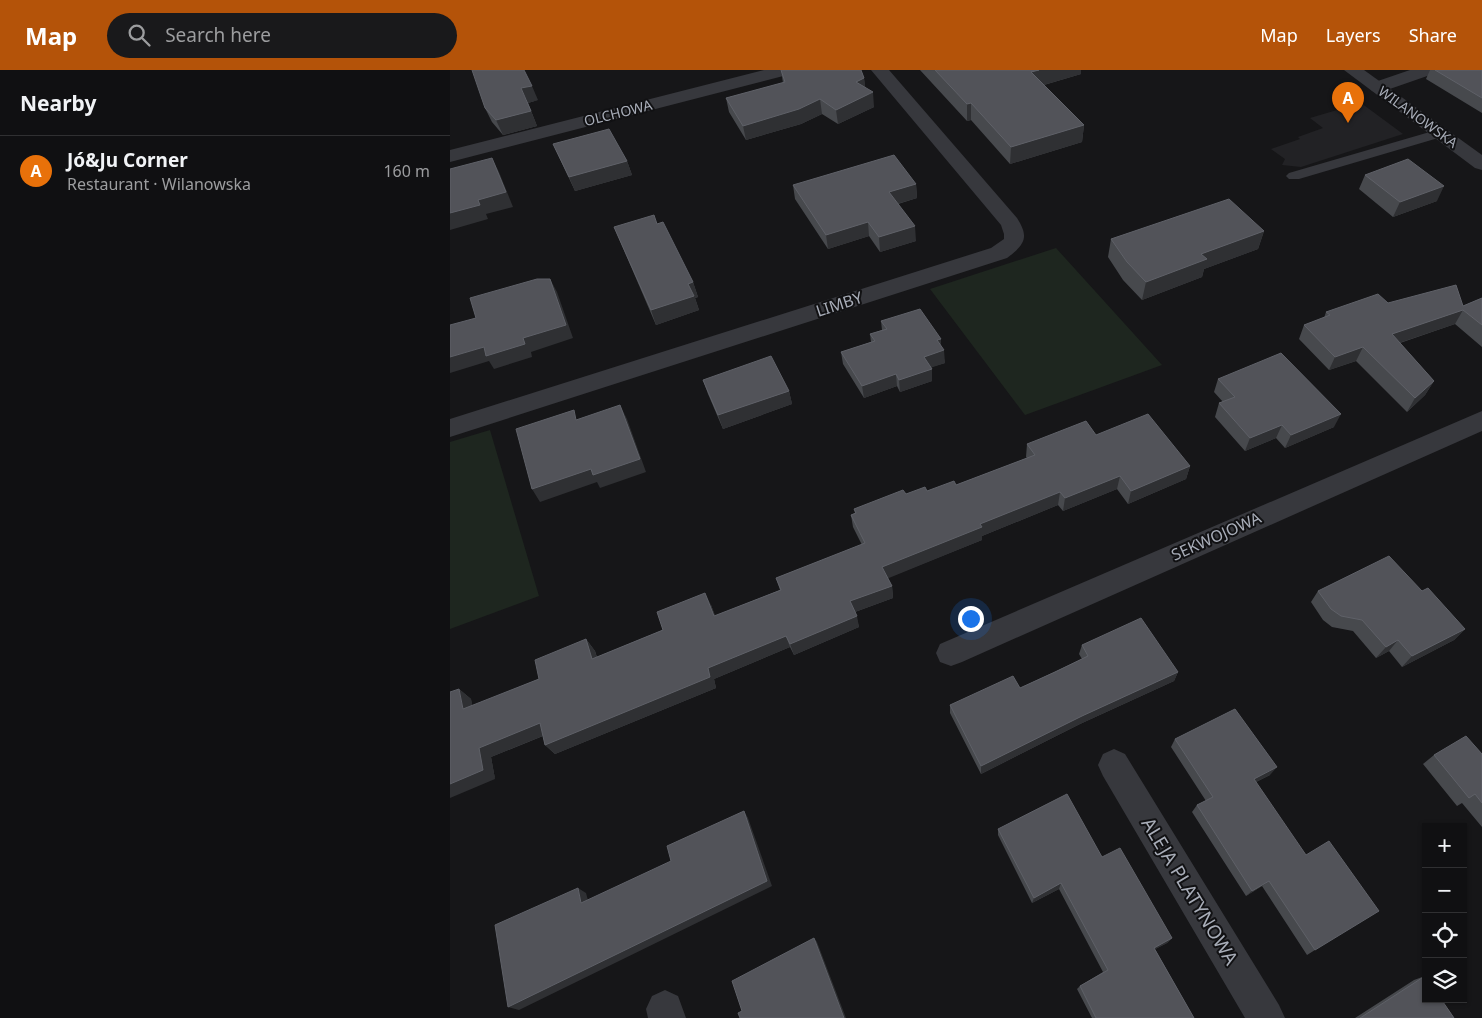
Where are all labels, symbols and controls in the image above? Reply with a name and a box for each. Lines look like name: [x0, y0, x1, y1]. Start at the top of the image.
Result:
search box: [107, 13, 457, 58]
text: Map: [25, 19, 77, 52]
icon: search: [125, 21, 153, 49]
text: Search here: [165, 22, 271, 48]
text: Map: [1260, 23, 1298, 47]
text: Layers: [1326, 23, 1381, 47]
text: Share: [1409, 23, 1457, 47]
street label: WILANOWSKA: [1375, 81, 1462, 152]
pin: A: [1332, 82, 1364, 123]
text: Nearby: [20, 89, 96, 117]
street label: OLCHOWA: [582, 95, 654, 130]
text: Jó&Ju Corner: [67, 147, 188, 173]
text: A: [30, 160, 42, 182]
text: 160 m: [383, 160, 430, 182]
text: Restaurant · Wilanowska: [67, 173, 251, 195]
street label: LIMBY: [813, 286, 866, 322]
street label: SEKWOJOWA: [1168, 506, 1265, 566]
your location: [958, 606, 984, 632]
street label: ALEJA PLATYNOWA: [1136, 812, 1245, 970]
map controls: [1422, 823, 1467, 1003]
button: +: [1422, 823, 1467, 868]
button: −: [1422, 868, 1467, 913]
button: locate: [1422, 913, 1467, 958]
button: layers: [1422, 958, 1467, 1003]

